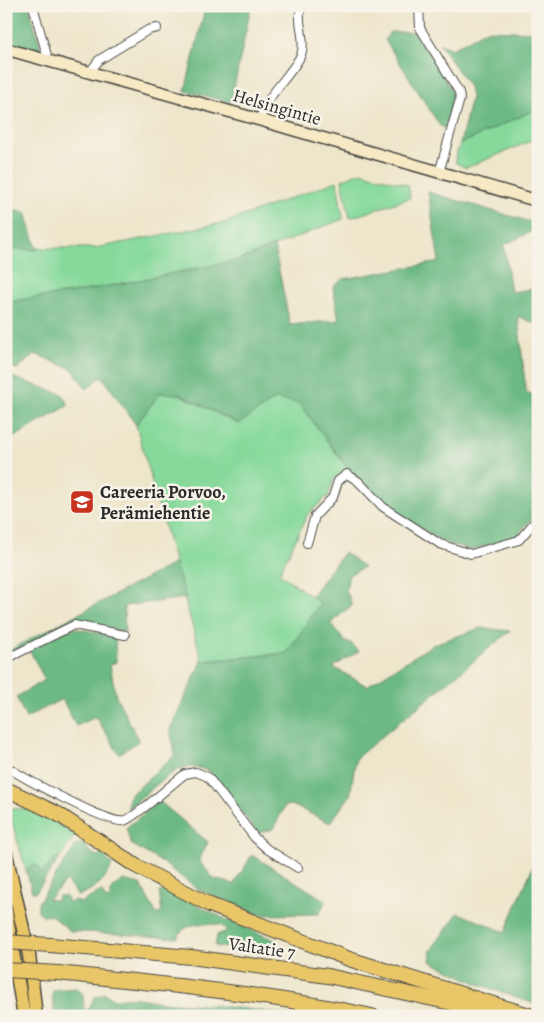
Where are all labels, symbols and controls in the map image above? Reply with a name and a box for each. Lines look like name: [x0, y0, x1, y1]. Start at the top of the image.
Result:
street label: Helsingintie: [230, 83, 324, 131]
place label: Careeria Porvoo, Perämiehentie: [100, 480, 226, 525]
school or university icon: Careeria Porvoo, Perämiehentie: [69, 489, 95, 515]
street label: Valtatie 7: [226, 931, 297, 965]

